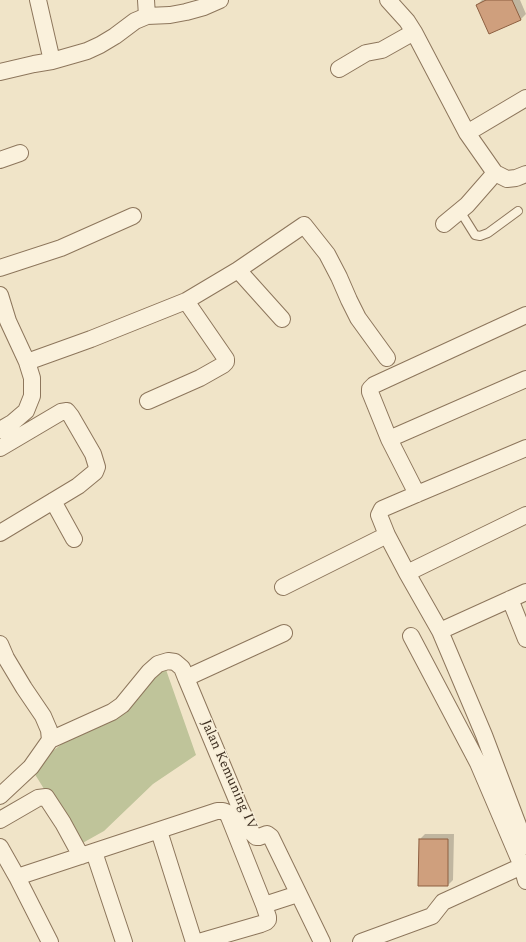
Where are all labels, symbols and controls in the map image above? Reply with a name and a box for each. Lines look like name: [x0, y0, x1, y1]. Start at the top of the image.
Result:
street label: Jalan Kemuning IV: [196, 718, 260, 832]

